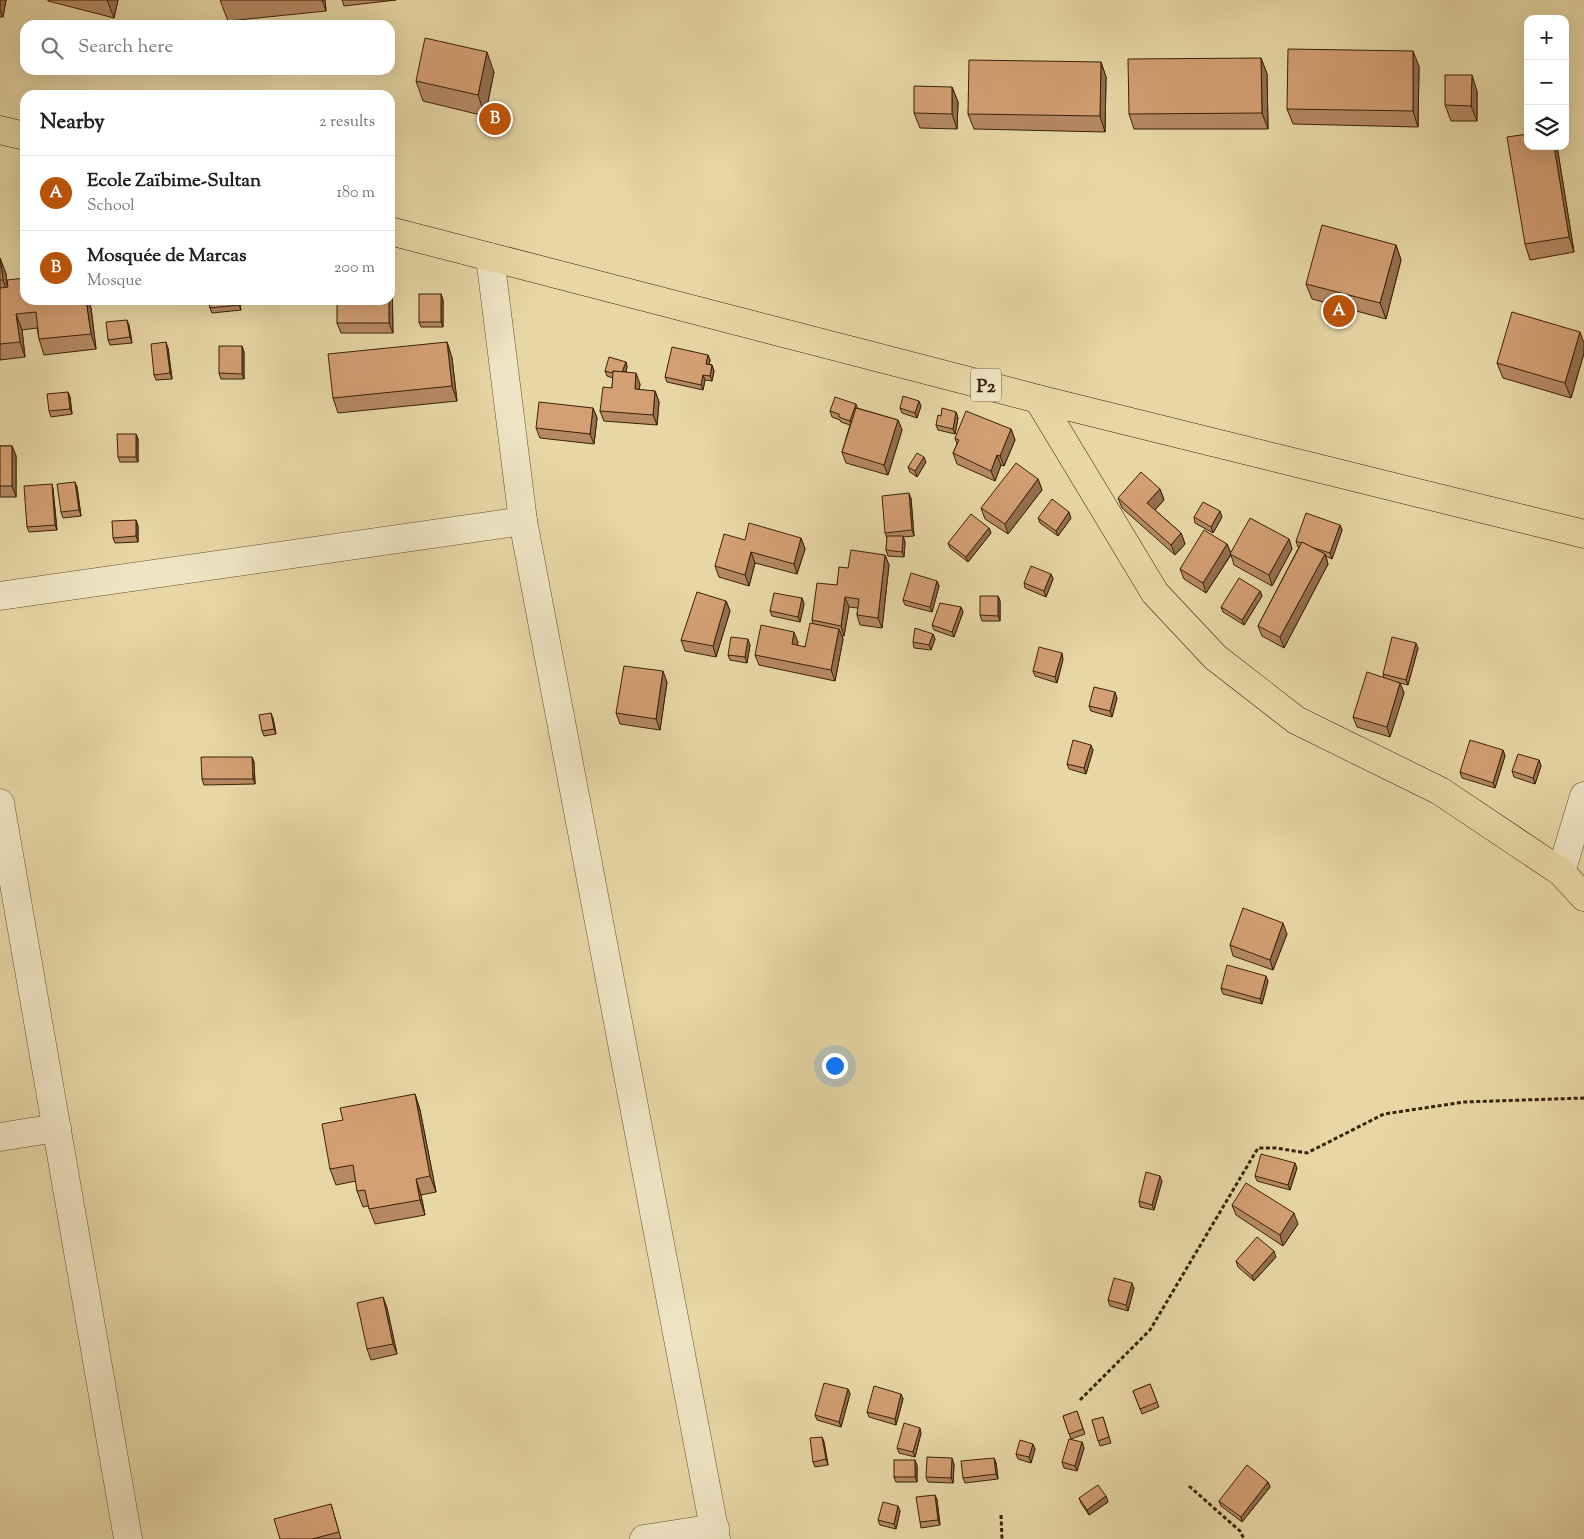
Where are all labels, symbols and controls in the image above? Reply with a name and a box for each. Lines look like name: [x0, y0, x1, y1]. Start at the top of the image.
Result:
map controls: [1524, 15, 1569, 150]
button: +: [1524, 15, 1569, 60]
search box: [20, 20, 395, 75]
icon: search: [38, 34, 66, 62]
text: Search here: [78, 34, 173, 61]
button: −: [1524, 60, 1569, 105]
pin: B: [479, 100, 511, 138]
button: layers: [1524, 105, 1569, 150]
text: Nearby: [40, 108, 105, 138]
text: 2 results: [319, 111, 375, 134]
text: Ecole Zaïbime-Sultan: [87, 168, 261, 195]
text: A: [50, 182, 63, 205]
text: 180 m: [336, 182, 375, 205]
text: School: [87, 195, 135, 218]
text: Mosquée de Marcas: [87, 243, 247, 270]
text: B: [51, 257, 61, 280]
text: 200 m: [334, 257, 375, 280]
text: Mosque: [87, 270, 142, 293]
pin: A: [1323, 292, 1355, 330]
road number: P2: [971, 368, 1001, 402]
your location: [822, 1053, 848, 1079]

